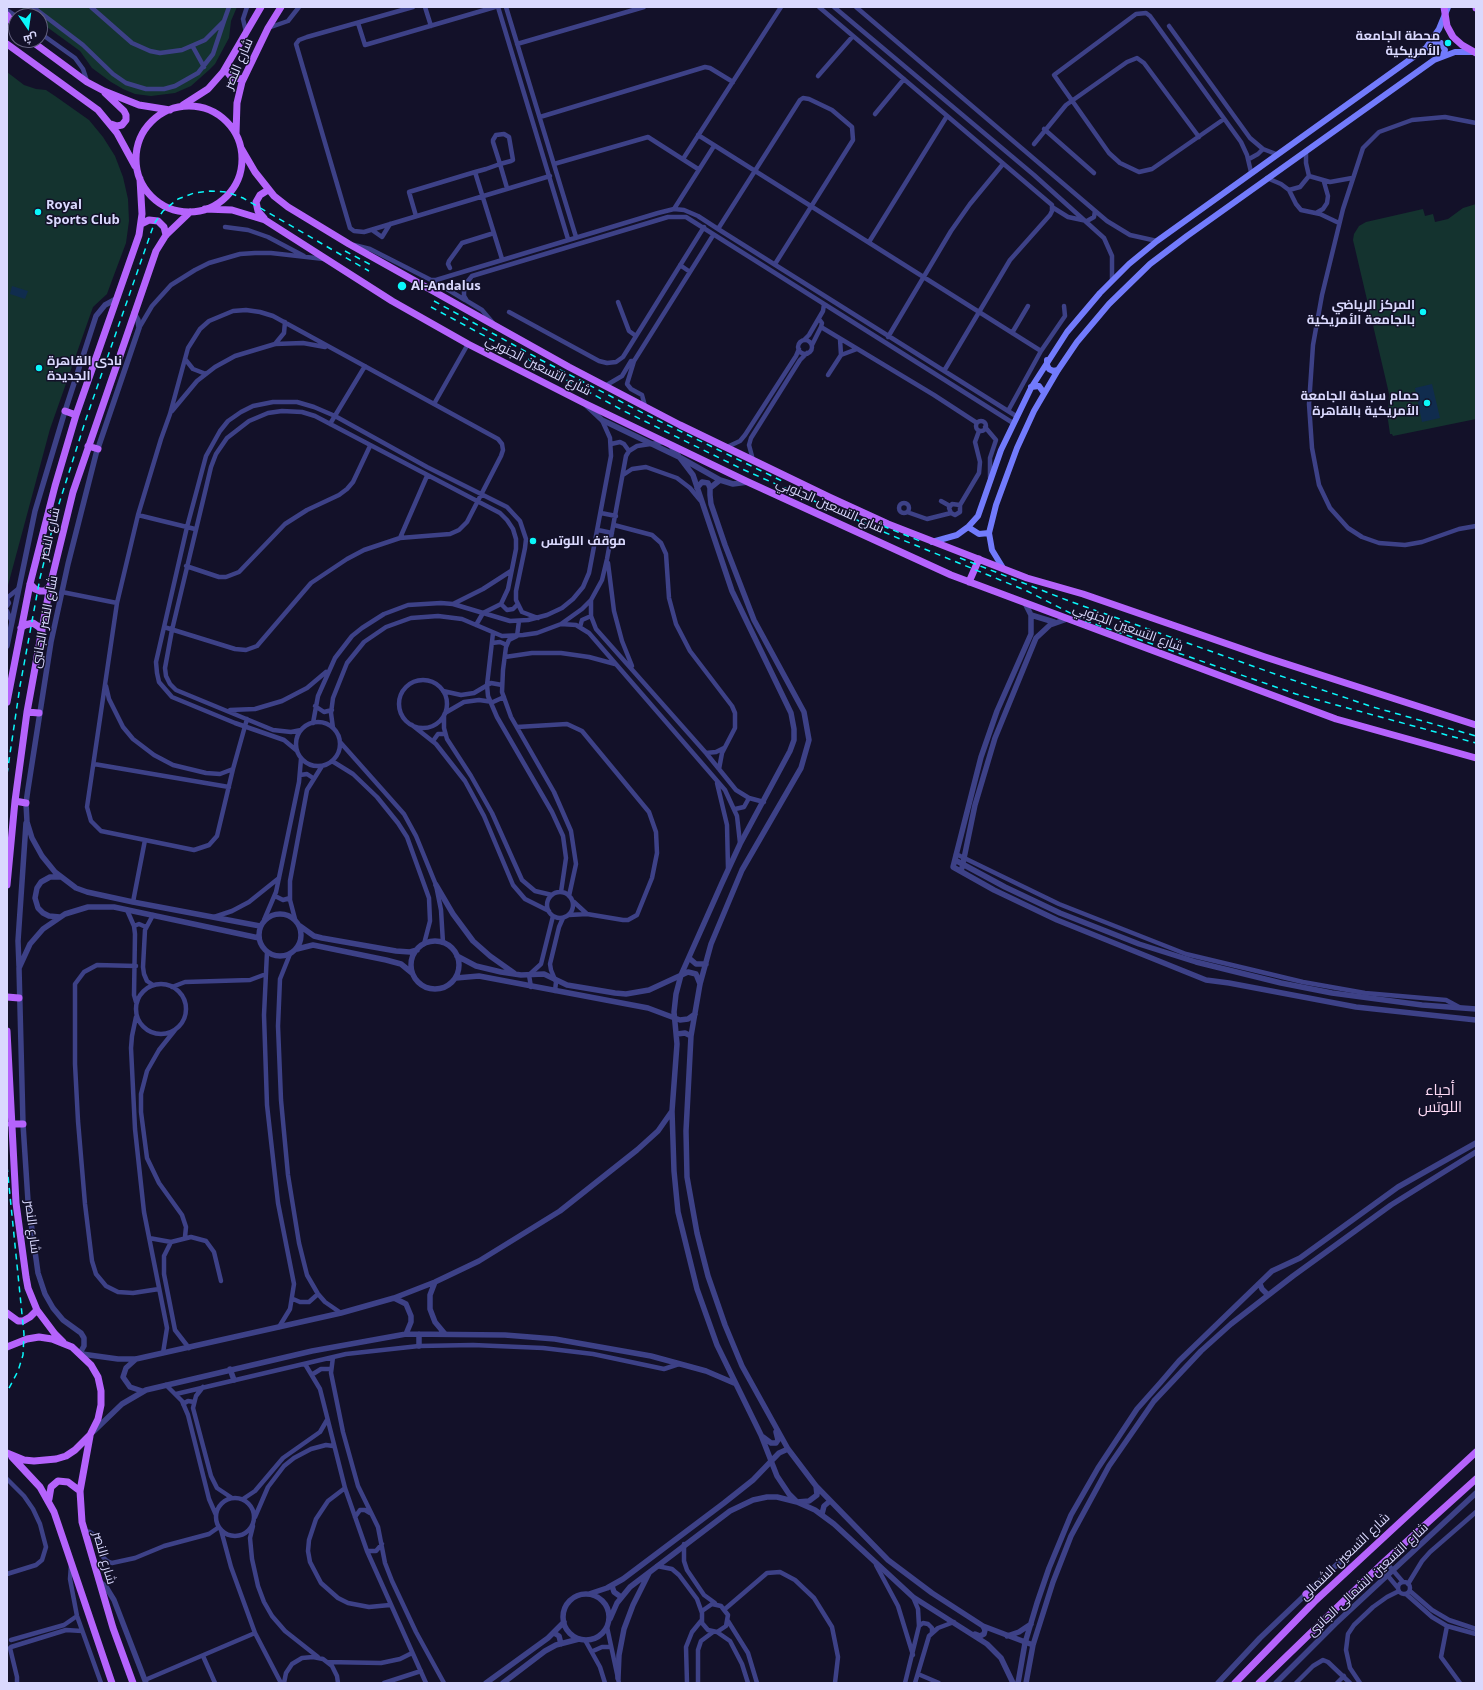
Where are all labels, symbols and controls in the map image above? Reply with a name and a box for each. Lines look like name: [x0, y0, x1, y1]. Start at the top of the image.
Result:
north arrow: [8, 8, 48, 48]
place label: محطة الجامعة الأمريكية: [1355, 28, 1440, 59]
text: ش: [22, 30, 39, 48]
street label: شارع النصر: [221, 36, 257, 92]
marker: محطة الجامعة الأمريكية: [1443, 38, 1453, 48]
place label: Royal Sports Club: [46, 197, 120, 228]
marker: Royal Sports Club: [33, 207, 43, 217]
place label: Al-Andalus: [411, 278, 481, 294]
marker: Al-Andalus: [396, 280, 408, 292]
place label: المركز الرياضي بالجامعة الأمريكية: [1307, 297, 1415, 328]
marker: المركز الرياضي بالجامعة الأمريكية: [1418, 307, 1428, 317]
street label: شارع التسعين الجنوبي: [483, 333, 593, 399]
place label: نادى القاهرة الجديدة: [47, 353, 122, 384]
marker: نادى القاهرة الجديدة: [34, 363, 44, 373]
place label: حمام سباحة الجامعة الأمريكية بالقاهرة: [1300, 388, 1419, 419]
marker: حمام سباحة الجامعة الأمريكية بالقاهرة: [1422, 398, 1432, 408]
street label: شارع التسعين الجنوبي: [774, 475, 886, 537]
street label: شارع النصر: [36, 506, 64, 562]
place label: موقف اللوتس: [541, 533, 626, 549]
marker: موقف اللوتس: [528, 536, 538, 546]
street label: شارع النصر الجانبى: [28, 574, 62, 670]
street label: شارع التسعين الجنوبي: [1071, 601, 1185, 655]
district label: أحياء اللوتس: [1418, 1082, 1462, 1117]
street label: شارع النصر: [21, 1199, 43, 1255]
street label: شارع التسعين الشمالى: [1297, 1510, 1393, 1604]
street label: شارع التسعين الشمالى الجانبى: [1304, 1520, 1432, 1640]
street label: شارع النصر: [89, 1530, 119, 1586]

